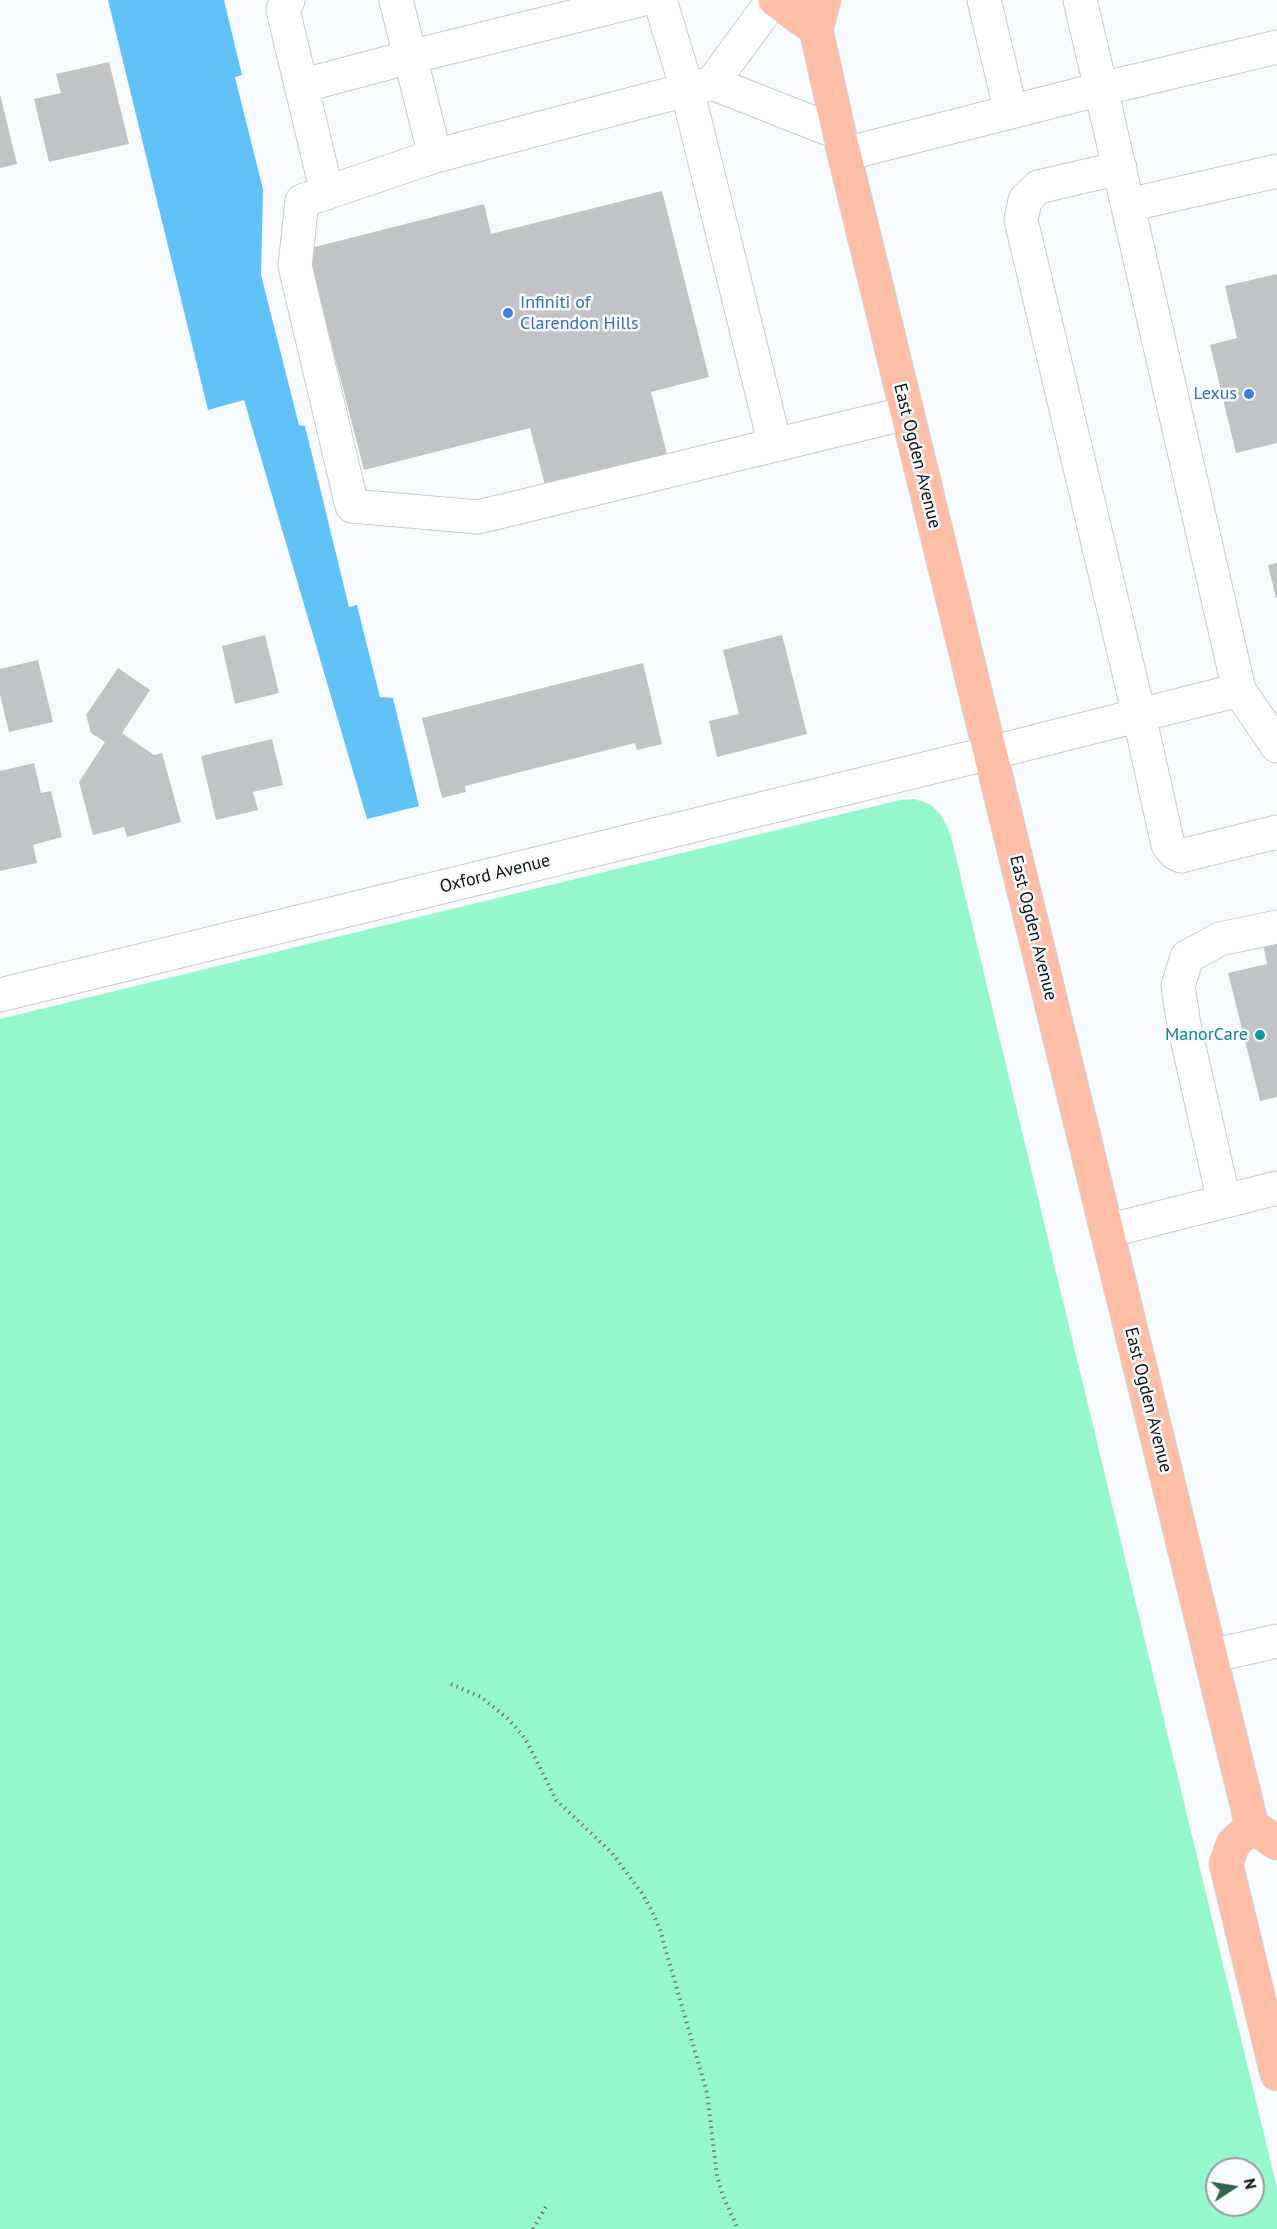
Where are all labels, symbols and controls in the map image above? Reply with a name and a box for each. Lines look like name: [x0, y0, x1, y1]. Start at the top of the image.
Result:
place label: Infiniti of Clarendon Hills: [520, 292, 639, 334]
marker: Infiniti of Clarendon Hills: [501, 306, 515, 320]
street label: East Ogden Avenue: [889, 381, 945, 531]
place label: Lexus: [1193, 383, 1237, 405]
marker: Lexus: [1242, 387, 1256, 401]
street label: Oxford Avenue: [438, 850, 552, 898]
street label: East Ogden Avenue: [1005, 853, 1061, 1003]
place label: ManorCare: [1165, 1024, 1248, 1046]
marker: ManorCare: [1253, 1028, 1267, 1042]
street label: East Ogden Avenue: [1120, 1325, 1176, 1475]
north arrow: [1205, 2157, 1265, 2217]
text: N: [1240, 2176, 1262, 2191]

